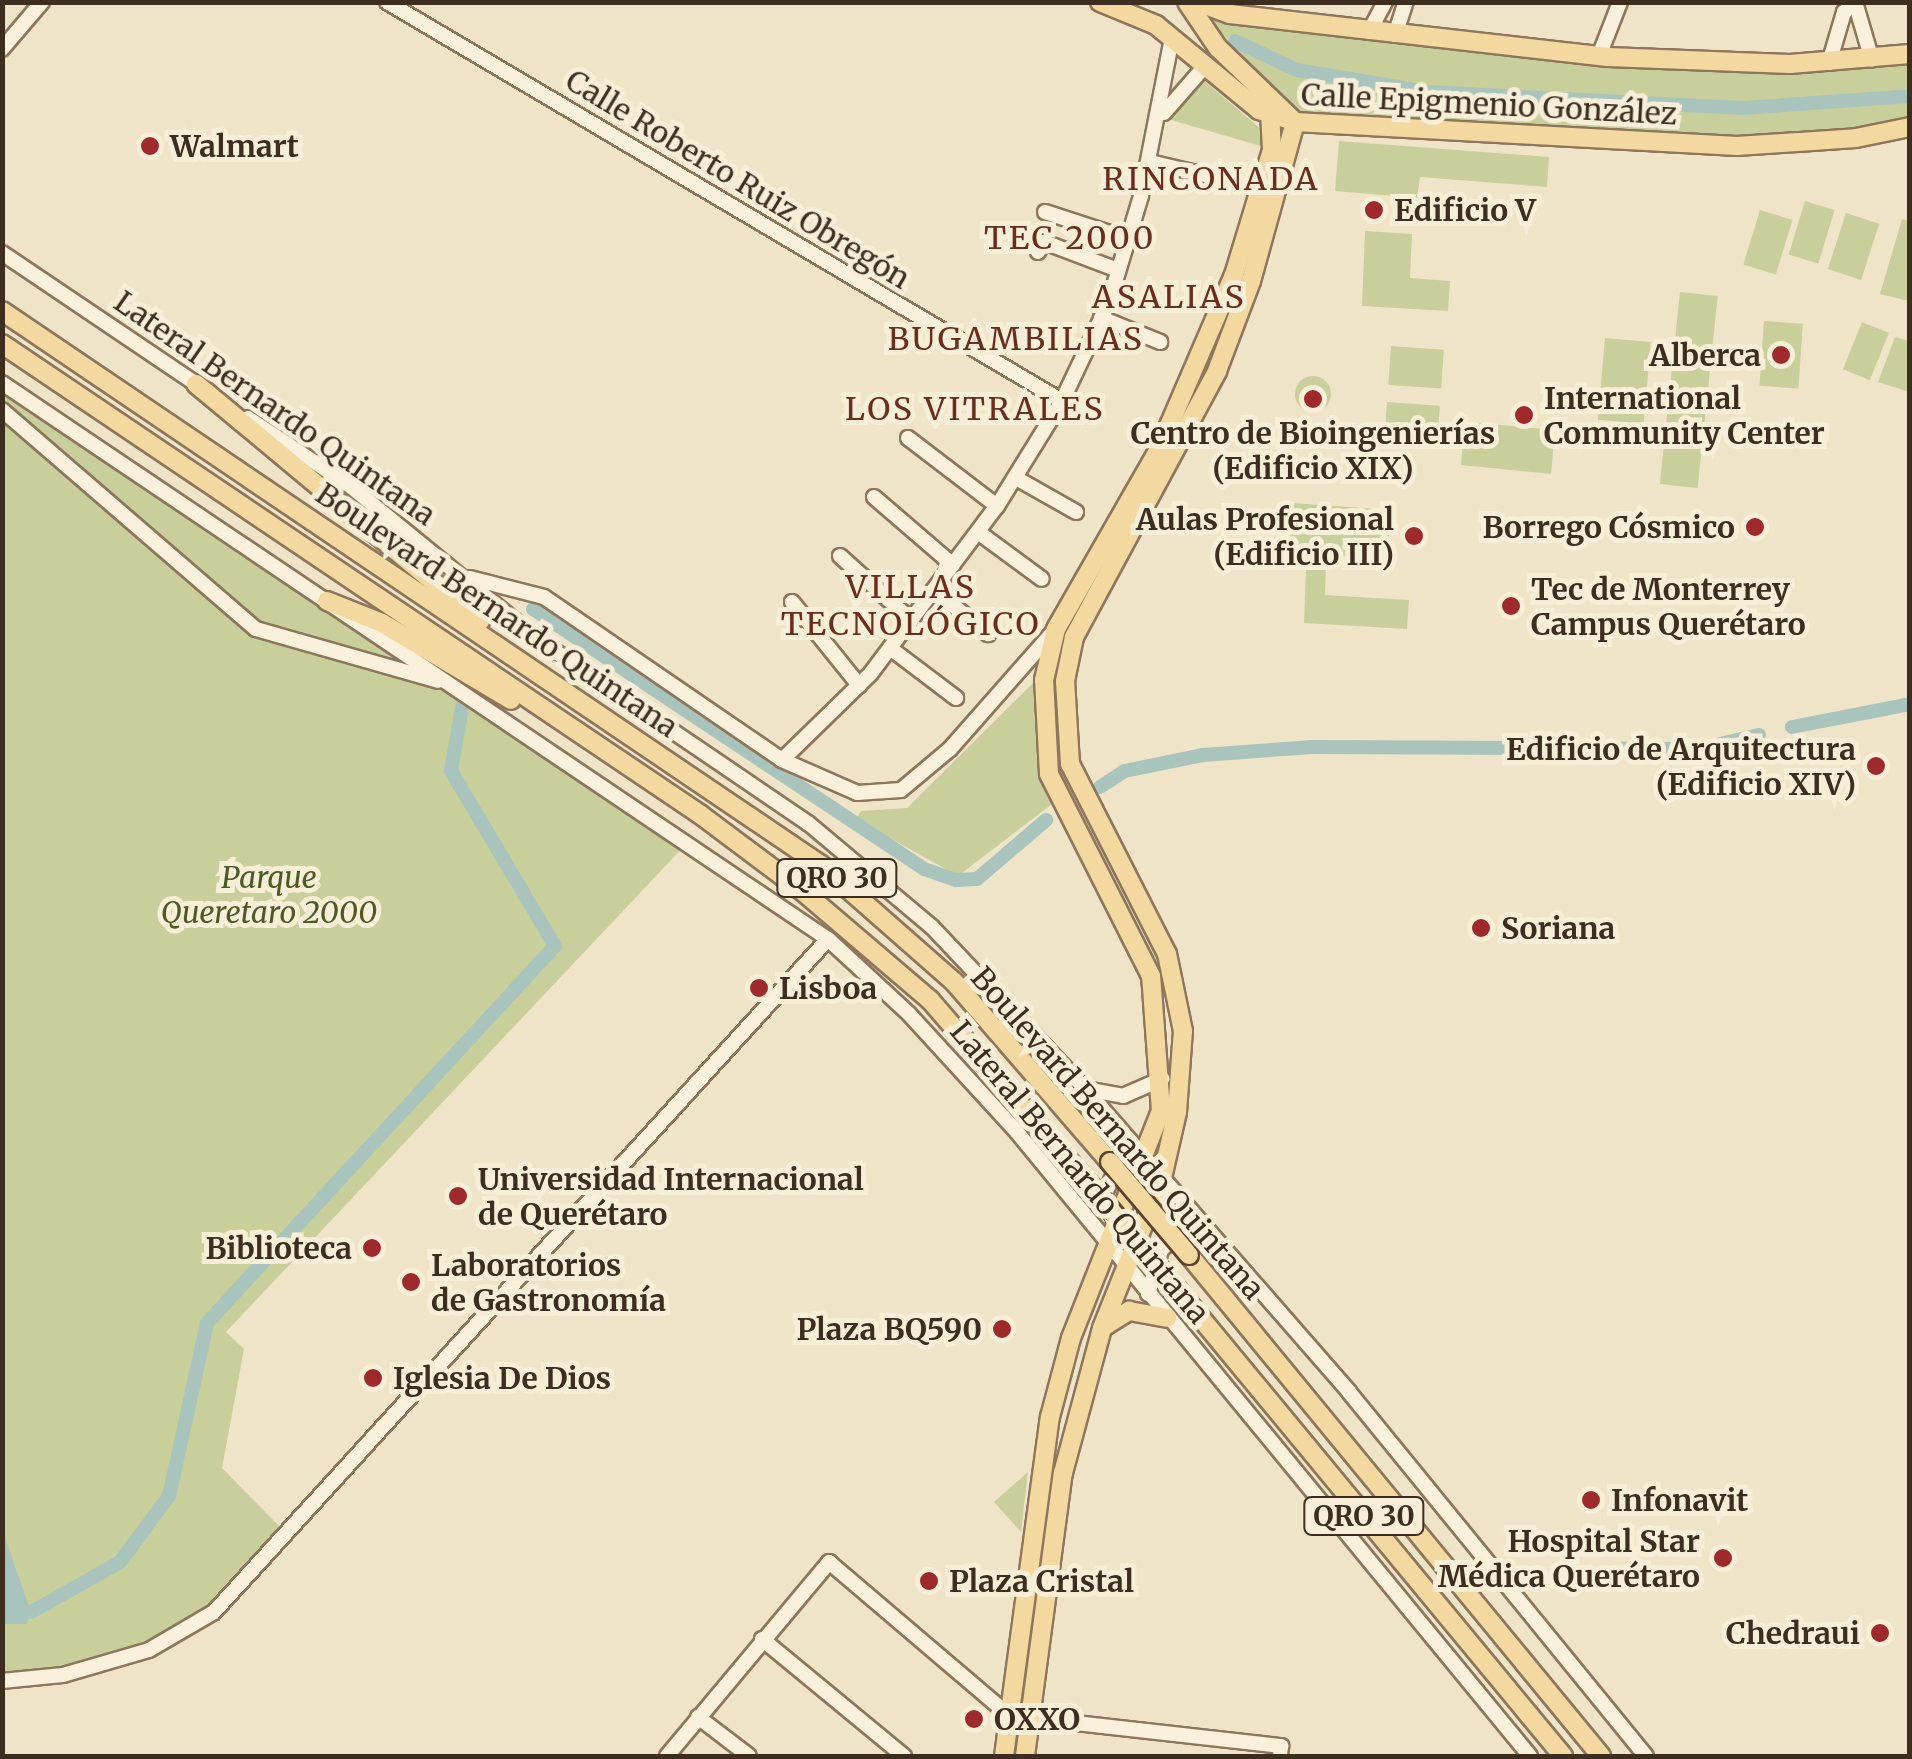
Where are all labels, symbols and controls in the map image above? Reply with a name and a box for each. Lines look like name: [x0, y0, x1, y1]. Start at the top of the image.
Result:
street label: Calle Roberto Ruiz Obregón: [560, 62, 916, 296]
street label: Calle Epigmenio González: [1300, 76, 1678, 132]
place label: Walmart: [170, 128, 299, 164]
marker: Walmart: [139, 135, 161, 157]
district label: RINCONADA: [1102, 160, 1320, 198]
place label: Edificio V: [1394, 192, 1536, 228]
marker: Edificio V: [1363, 199, 1385, 221]
district label: TEC 2000: [984, 219, 1156, 257]
district label: ASALIAS: [1092, 278, 1246, 316]
street label: Lateral Bernardo Quintana: [108, 283, 442, 533]
district label: BUGAMBILIAS: [888, 320, 1144, 358]
place label: Alberca: [1649, 337, 1761, 373]
marker: Alberca: [1770, 344, 1792, 366]
place label: International Community Center: [1544, 380, 1825, 450]
marker: Centro de Bioingenierías (Edificio XIX): [1302, 388, 1324, 410]
district label: LOS VITRALES: [845, 390, 1105, 428]
marker: International Community Center: [1513, 404, 1535, 426]
place label: Centro de Bioingenierías (Edificio XIX): [1131, 415, 1495, 486]
street label: Boulevard Bernardo Quintana: [309, 475, 685, 745]
place label: Aulas Profesional (Edificio III): [1136, 501, 1394, 572]
place label: Borrego Cósmico: [1482, 509, 1735, 545]
marker: Borrego Cósmico: [1744, 516, 1766, 538]
marker: Aulas Profesional (Edificio III): [1403, 525, 1425, 547]
district label: VILLAS TECNOLÓGICO: [781, 569, 1041, 644]
place label: Tec de Monterrey Campus Querétaro: [1531, 571, 1806, 642]
marker: Tec de Monterrey Campus Querétaro: [1500, 595, 1522, 617]
place label: Edificio de Arquitectura (Edificio XIV): [1506, 731, 1856, 802]
marker: Edificio de Arquitectura (Edificio XIV): [1865, 755, 1887, 777]
road number: QRO 30: [774, 855, 900, 901]
park label: Parque Queretaro 2000: [161, 859, 377, 930]
place label: Soriana: [1501, 910, 1615, 946]
marker: Soriana: [1470, 917, 1492, 939]
street label: Boulevard Bernardo Quintana: [964, 960, 1272, 1306]
place label: Lisboa: [779, 970, 877, 1006]
marker: Lisboa: [748, 977, 770, 999]
street label: Lateral Bernardo Quintana: [943, 1014, 1217, 1330]
place label: Universidad Internacional de Querétaro: [478, 1161, 864, 1232]
marker: Universidad Internacional de Querétaro: [447, 1185, 469, 1207]
place label: Biblioteca: [205, 1230, 352, 1266]
marker: Biblioteca: [361, 1237, 383, 1259]
place label: Laboratorios de Gastronomía: [431, 1247, 666, 1318]
marker: Laboratorios de Gastronomía: [400, 1271, 422, 1293]
place label: Plaza BQ590: [796, 1311, 982, 1347]
marker: Plaza BQ590: [991, 1318, 1013, 1340]
place label: Iglesia De Dios: [393, 1360, 611, 1396]
marker: Iglesia De Dios: [362, 1367, 384, 1389]
place label: Infonavit: [1611, 1482, 1748, 1518]
marker: Infonavit: [1580, 1489, 1602, 1511]
road number: QRO 30: [1302, 1493, 1426, 1539]
place label: Hospital Star Médica Querétaro: [1438, 1523, 1700, 1594]
marker: Hospital Star Médica Querétaro: [1710, 1545, 1736, 1571]
place label: Plaza Cristal: [949, 1563, 1134, 1599]
marker: Plaza Cristal: [918, 1570, 940, 1592]
place label: Chedraui: [1726, 1615, 1860, 1651]
marker: Chedraui: [1869, 1622, 1891, 1644]
place label: OXXO: [994, 1701, 1080, 1737]
marker: OXXO: [963, 1708, 985, 1730]

